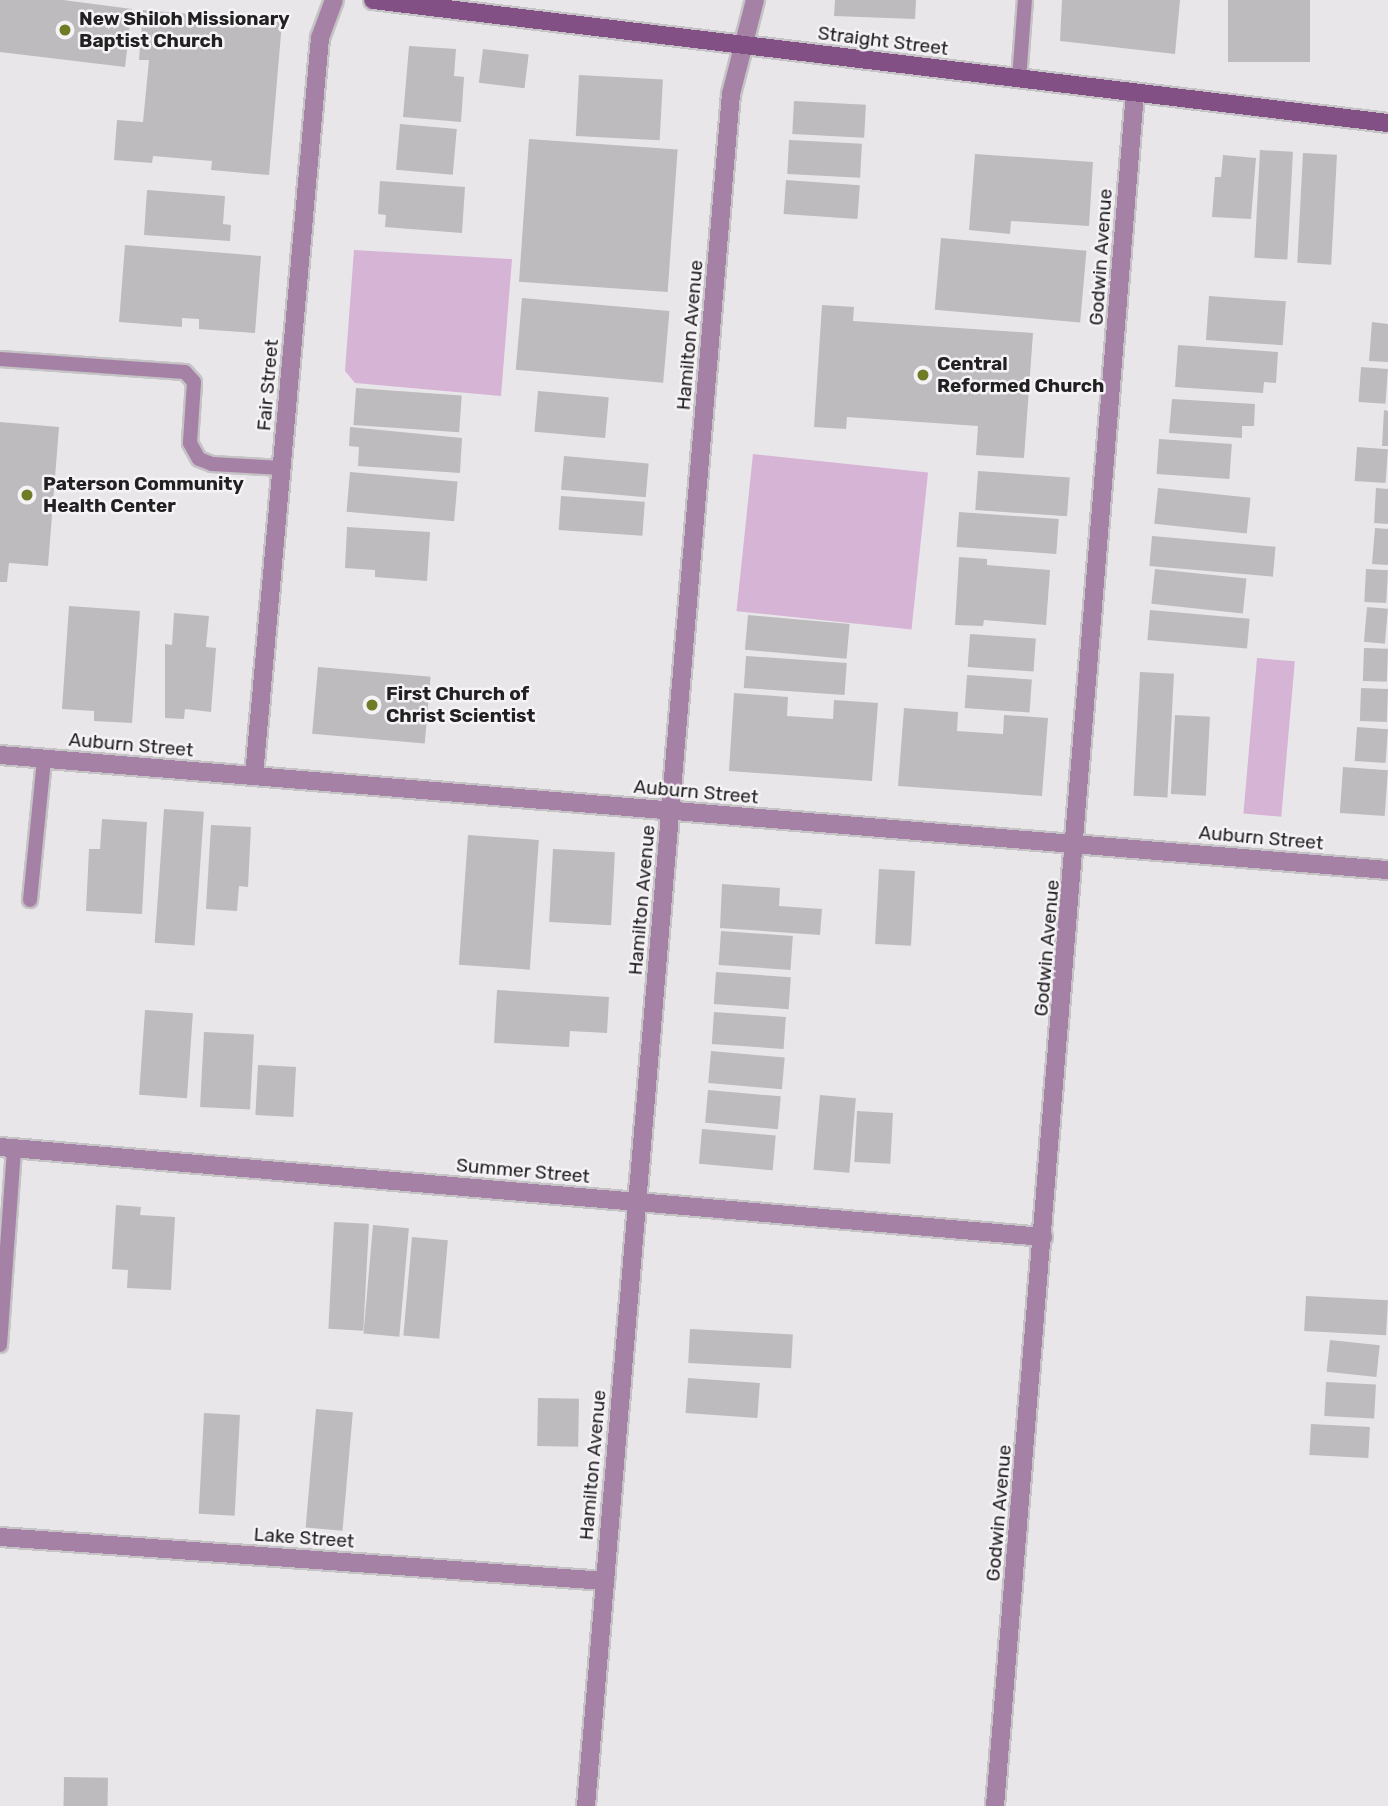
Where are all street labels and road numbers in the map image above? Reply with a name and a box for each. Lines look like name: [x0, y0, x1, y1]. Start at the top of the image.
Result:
street label: Straight Street: [817, 22, 949, 60]
street label: Godwin Avenue: [1085, 188, 1117, 326]
street label: Hamilton Avenue: [672, 259, 708, 411]
street label: Fair Street: [253, 338, 283, 432]
street label: Auburn Street: [68, 728, 194, 762]
street label: Auburn Street: [633, 775, 759, 809]
street label: Auburn Street: [1198, 821, 1324, 855]
street label: Hamilton Avenue: [624, 824, 660, 976]
street label: Godwin Avenue: [1030, 878, 1064, 1018]
street label: Summer Street: [455, 1154, 591, 1188]
street label: Hamilton Avenue: [575, 1389, 611, 1541]
street label: Godwin Avenue: [982, 1443, 1016, 1583]
street label: Lake Street: [253, 1523, 355, 1553]

